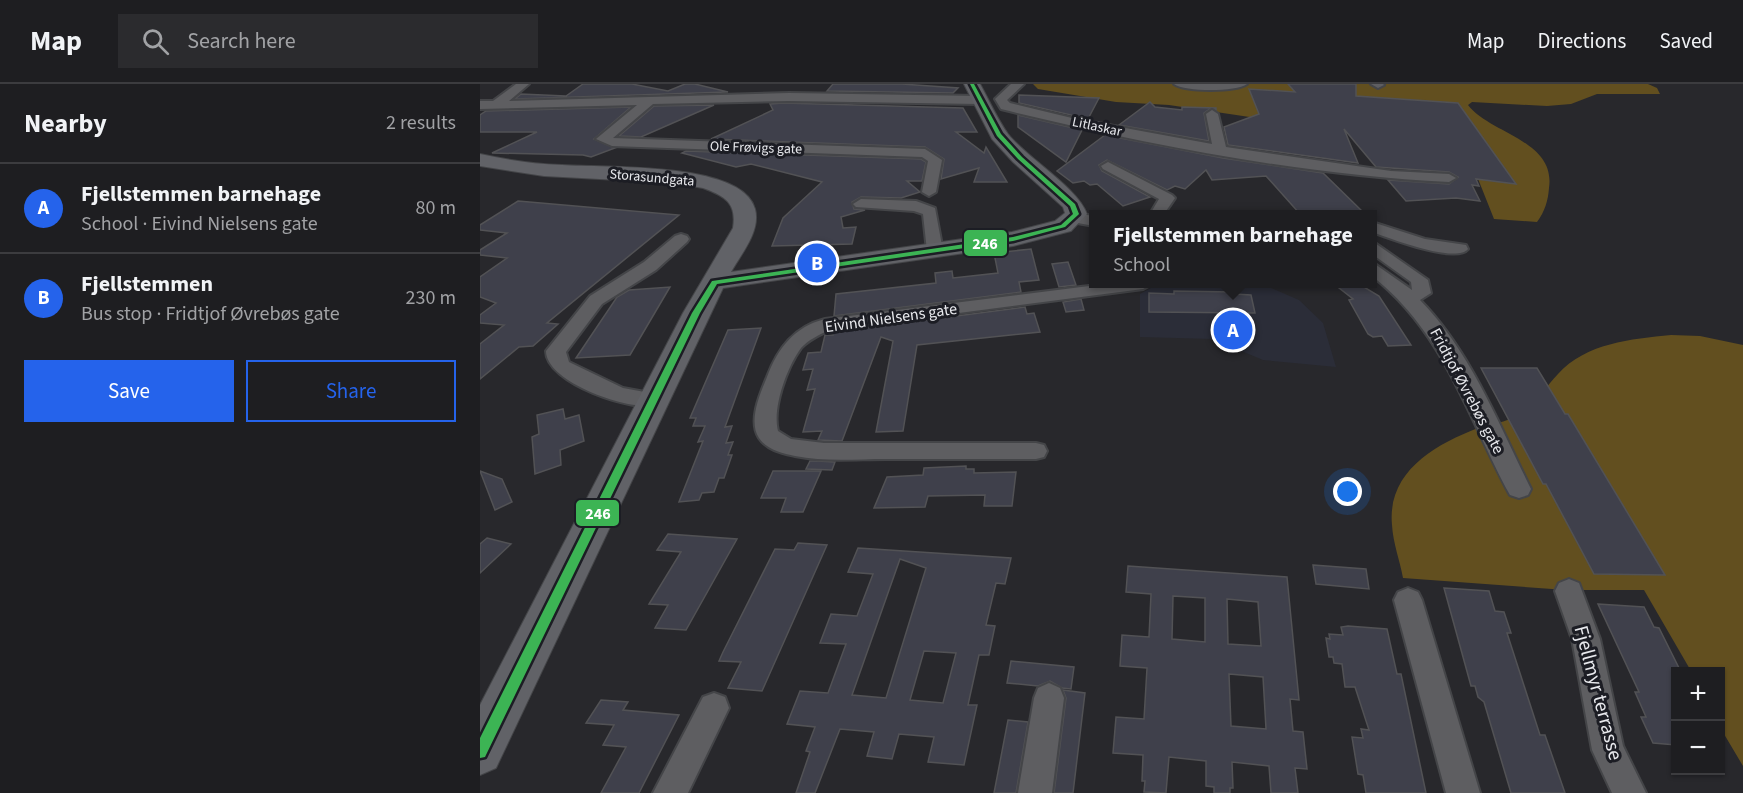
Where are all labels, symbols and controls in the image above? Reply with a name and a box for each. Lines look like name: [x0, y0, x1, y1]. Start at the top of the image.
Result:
search box: [118, 14, 538, 68]
text: Map: [30, 21, 82, 61]
icon: search: [139, 25, 172, 58]
text: Search here: [187, 25, 296, 57]
text: Map: [1467, 26, 1505, 56]
text: Directions: [1538, 26, 1626, 56]
text: Saved: [1659, 26, 1713, 56]
text: Nearby: [24, 105, 107, 142]
text: 2 results: [386, 109, 456, 137]
street label: Litlaskar: [1070, 112, 1124, 142]
street label: Ole Frøvigs gate: [709, 136, 803, 160]
street label: Storasundgata: [609, 164, 695, 192]
text: Fjellstemmen barnehage: [81, 178, 321, 210]
text: A: [38, 194, 49, 222]
text: 80 m: [416, 194, 456, 222]
text: School · Eivind Nielsens gate: [81, 210, 318, 238]
popup: [1089, 210, 1377, 288]
text: Fjellstemmen barnehage: [1113, 219, 1353, 251]
line badge: 246: [963, 229, 1008, 257]
text: 246: [972, 233, 998, 255]
pin: B: [798, 240, 836, 285]
text: School: [1113, 251, 1170, 279]
text: Fjellstemmen: [81, 268, 213, 300]
text: B: [37, 284, 50, 312]
text: 230 m: [406, 284, 456, 312]
street label: Eivind Nielsens gate: [824, 298, 958, 338]
text: Bus stop · Fridtjof Øvrebøs gate: [81, 300, 340, 328]
pin: A: [1214, 308, 1252, 352]
street label: Fridtjof Øvrebøs gate: [1425, 324, 1509, 458]
button: Save: [24, 360, 234, 422]
button: Share: [246, 360, 456, 422]
your location: [1333, 477, 1362, 506]
line badge: 246: [575, 499, 620, 527]
text: 246: [585, 503, 611, 525]
street label: Fjellmyr terrasse: [1567, 623, 1629, 764]
map controls: [1671, 667, 1725, 775]
button: +: [1671, 667, 1725, 721]
button: −: [1671, 721, 1725, 775]

